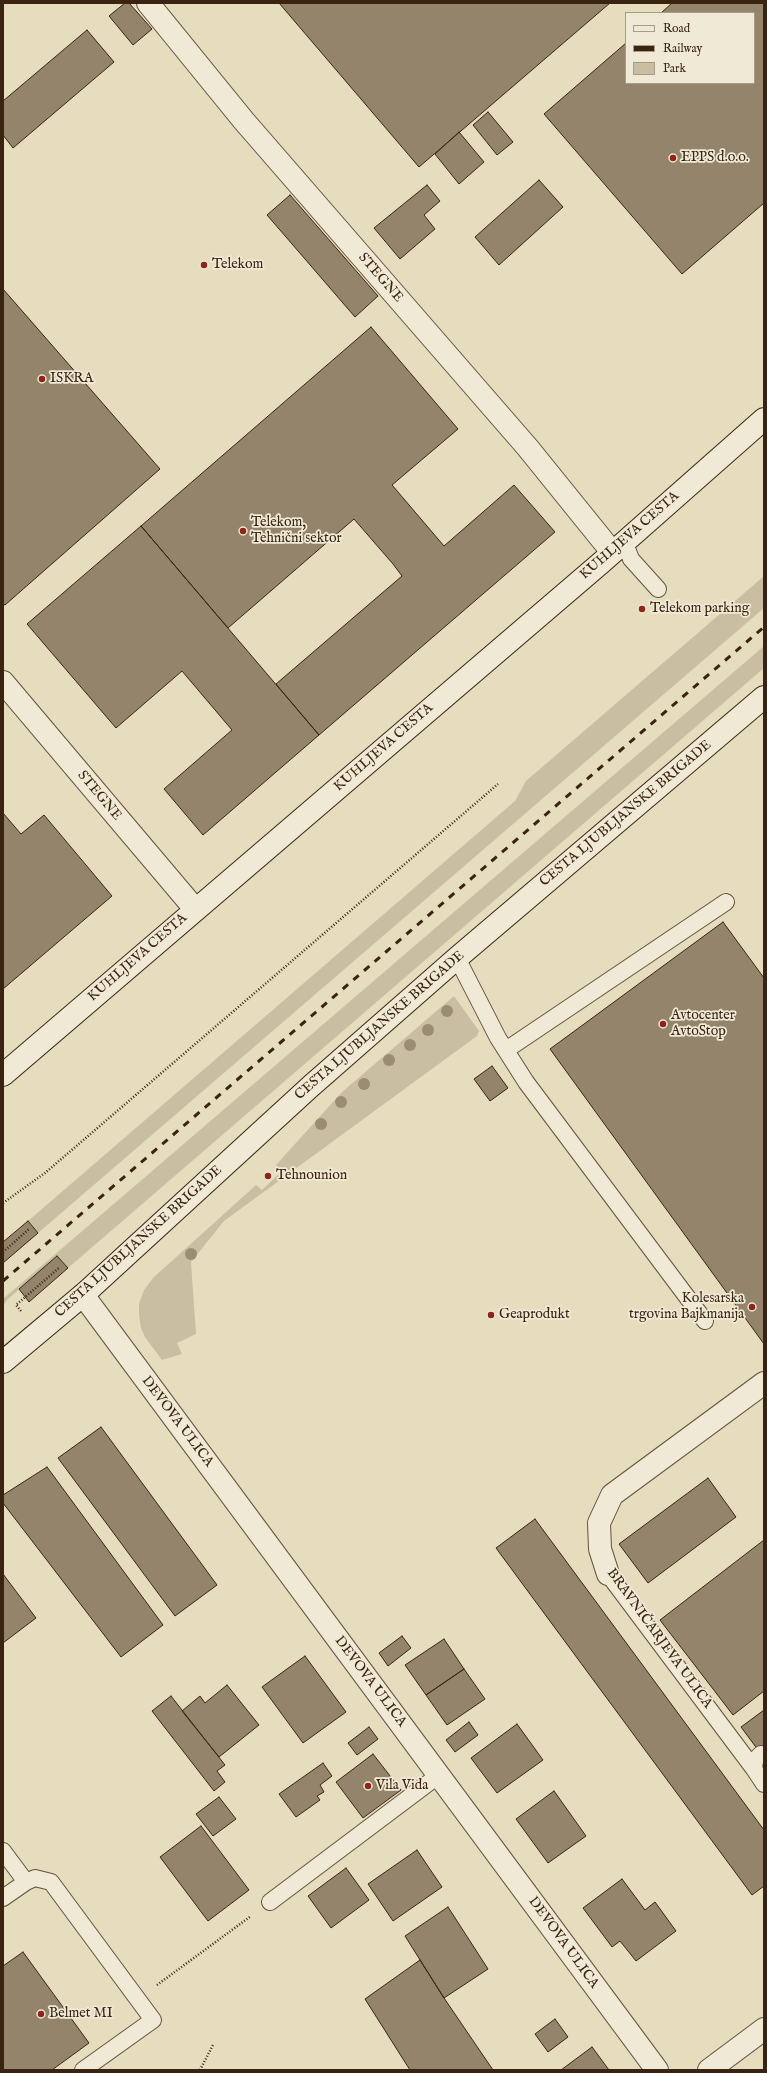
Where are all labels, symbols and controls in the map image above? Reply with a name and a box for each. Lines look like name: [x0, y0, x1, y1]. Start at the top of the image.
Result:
legend: [625, 12, 755, 84]
text: Road: [663, 21, 690, 36]
text: Railway: [663, 41, 702, 56]
text: Park: [663, 61, 686, 76]
place label: EPPS d.o.o.: [681, 150, 749, 166]
marker: EPPS d.o.o.: [668, 153, 678, 163]
street label: STEGNE: [354, 250, 406, 306]
place label: Telekom: [212, 257, 263, 273]
marker: Telekom: [199, 260, 209, 270]
place label: ISKRA: [50, 371, 93, 387]
marker: ISKRA: [37, 374, 47, 384]
street label: KUHLJEVA CESTA: [577, 488, 683, 584]
place label: Telekom, Tehnični sektor: [251, 515, 342, 548]
marker: Telekom, Tehnični sektor: [238, 526, 248, 536]
place label: Telekom parking: [650, 601, 749, 617]
marker: Telekom parking: [637, 604, 647, 614]
street label: KUHLJEVA CESTA: [331, 700, 437, 796]
street label: CESTA LJUBLJANSKE BRIGADE: [537, 737, 715, 891]
street label: STEGNE: [73, 768, 125, 824]
street label: KUHLJEVA CESTA: [85, 910, 191, 1006]
street label: CESTA LJUBLJANSKE BRIGADE: [292, 948, 468, 1104]
place label: Avtocenter AvtoStop: [671, 1008, 735, 1040]
marker: Avtocenter AvtoStop: [658, 1019, 668, 1029]
street label: CESTA LJUBLJANSKE BRIGADE: [52, 1162, 226, 1322]
place label: Tehnounion: [276, 1168, 347, 1184]
marker: Tehnounion: [263, 1171, 273, 1181]
place label: Kolesarska trgovina Bajkmanija: [629, 1291, 744, 1324]
marker: Kolesarska trgovina Bajkmanija: [747, 1302, 757, 1312]
place label: Geaprodukt: [499, 1307, 570, 1323]
marker: Geaprodukt: [486, 1310, 496, 1320]
street label: DEVOVA ULICA: [137, 1373, 217, 1471]
street label: BRAVNIČARJEVA ULICA: [603, 1566, 715, 1712]
street label: DEVOVA ULICA: [330, 1633, 410, 1731]
place label: Vila Vida: [376, 1778, 428, 1794]
marker: Vila Vida: [363, 1781, 373, 1791]
street label: DEVOVA ULICA: [524, 1894, 602, 1992]
place label: Belmet MI: [49, 2006, 113, 2022]
marker: Belmet MI: [36, 2009, 46, 2019]

